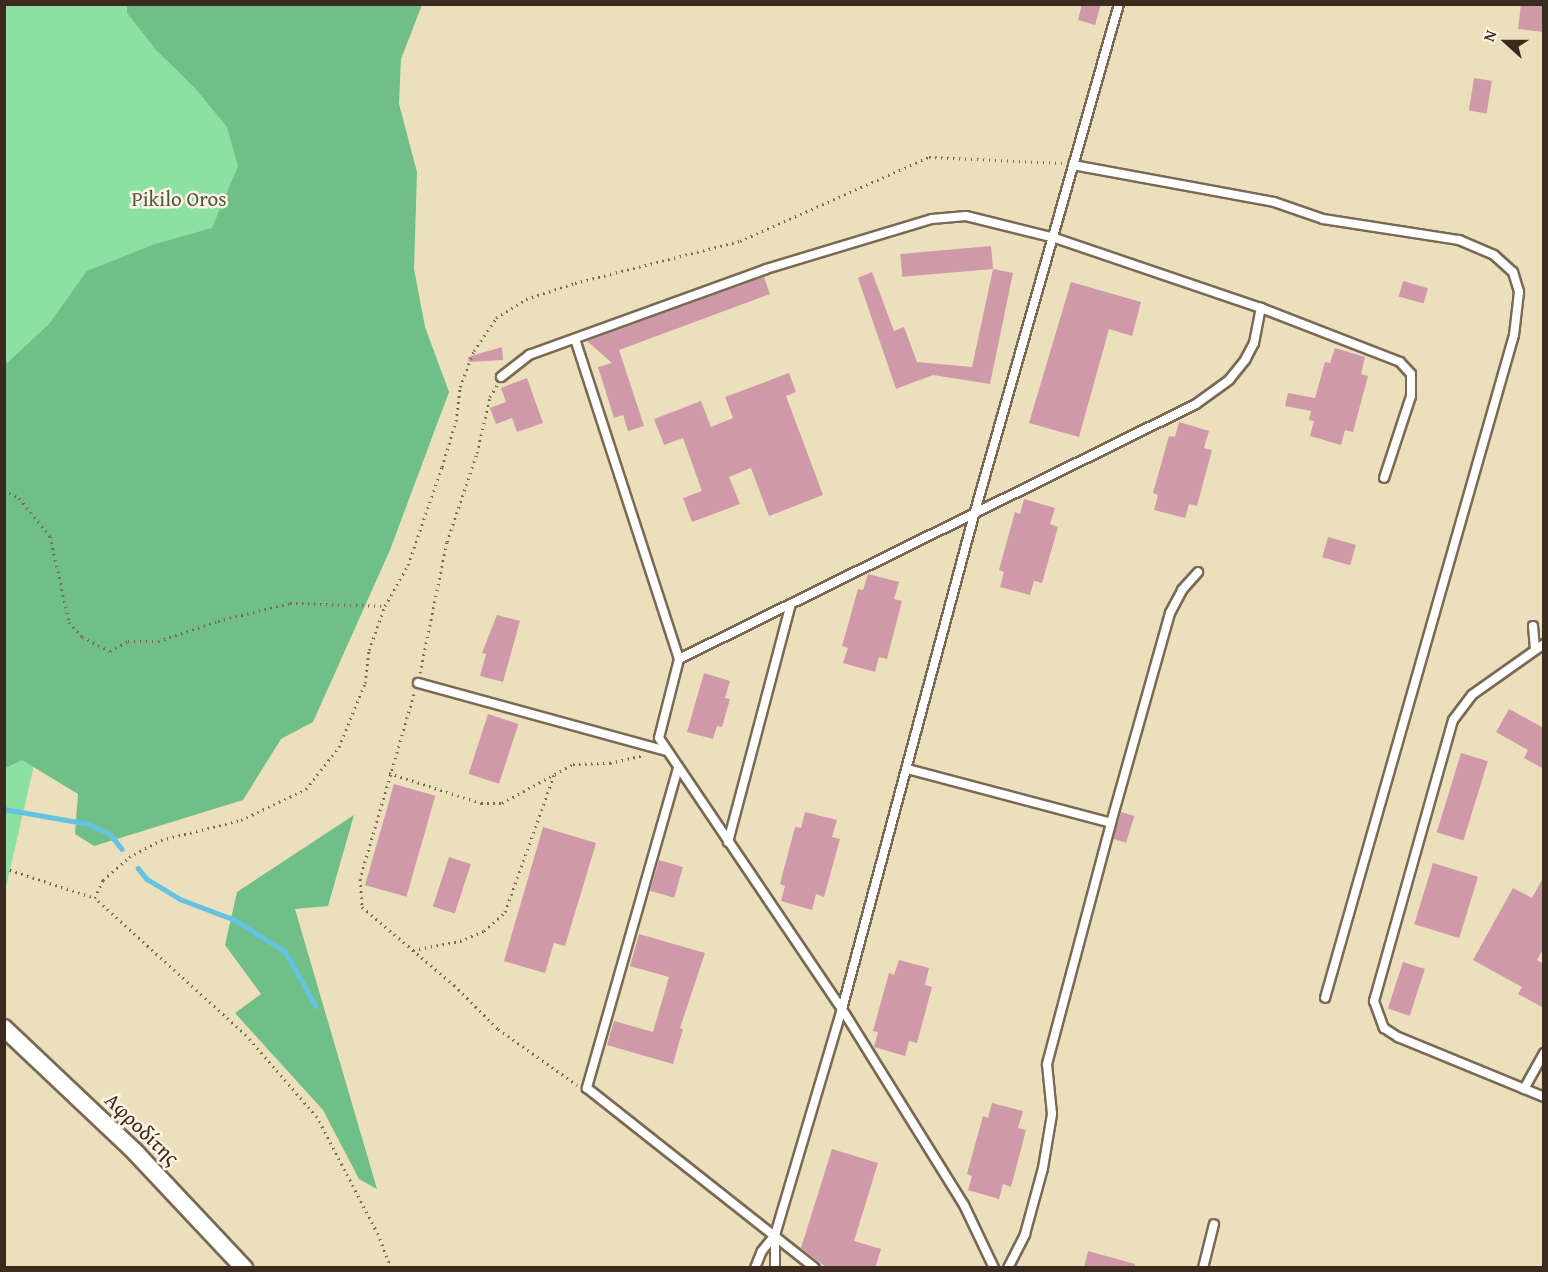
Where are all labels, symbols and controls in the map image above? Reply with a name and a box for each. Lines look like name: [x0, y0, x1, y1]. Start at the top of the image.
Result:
north arrow: [1476, 12, 1536, 72]
text: N: [1476, 26, 1502, 45]
park label: Pikilo Oros: [131, 186, 227, 212]
street label: Αφροδίτης: [100, 1087, 184, 1171]

